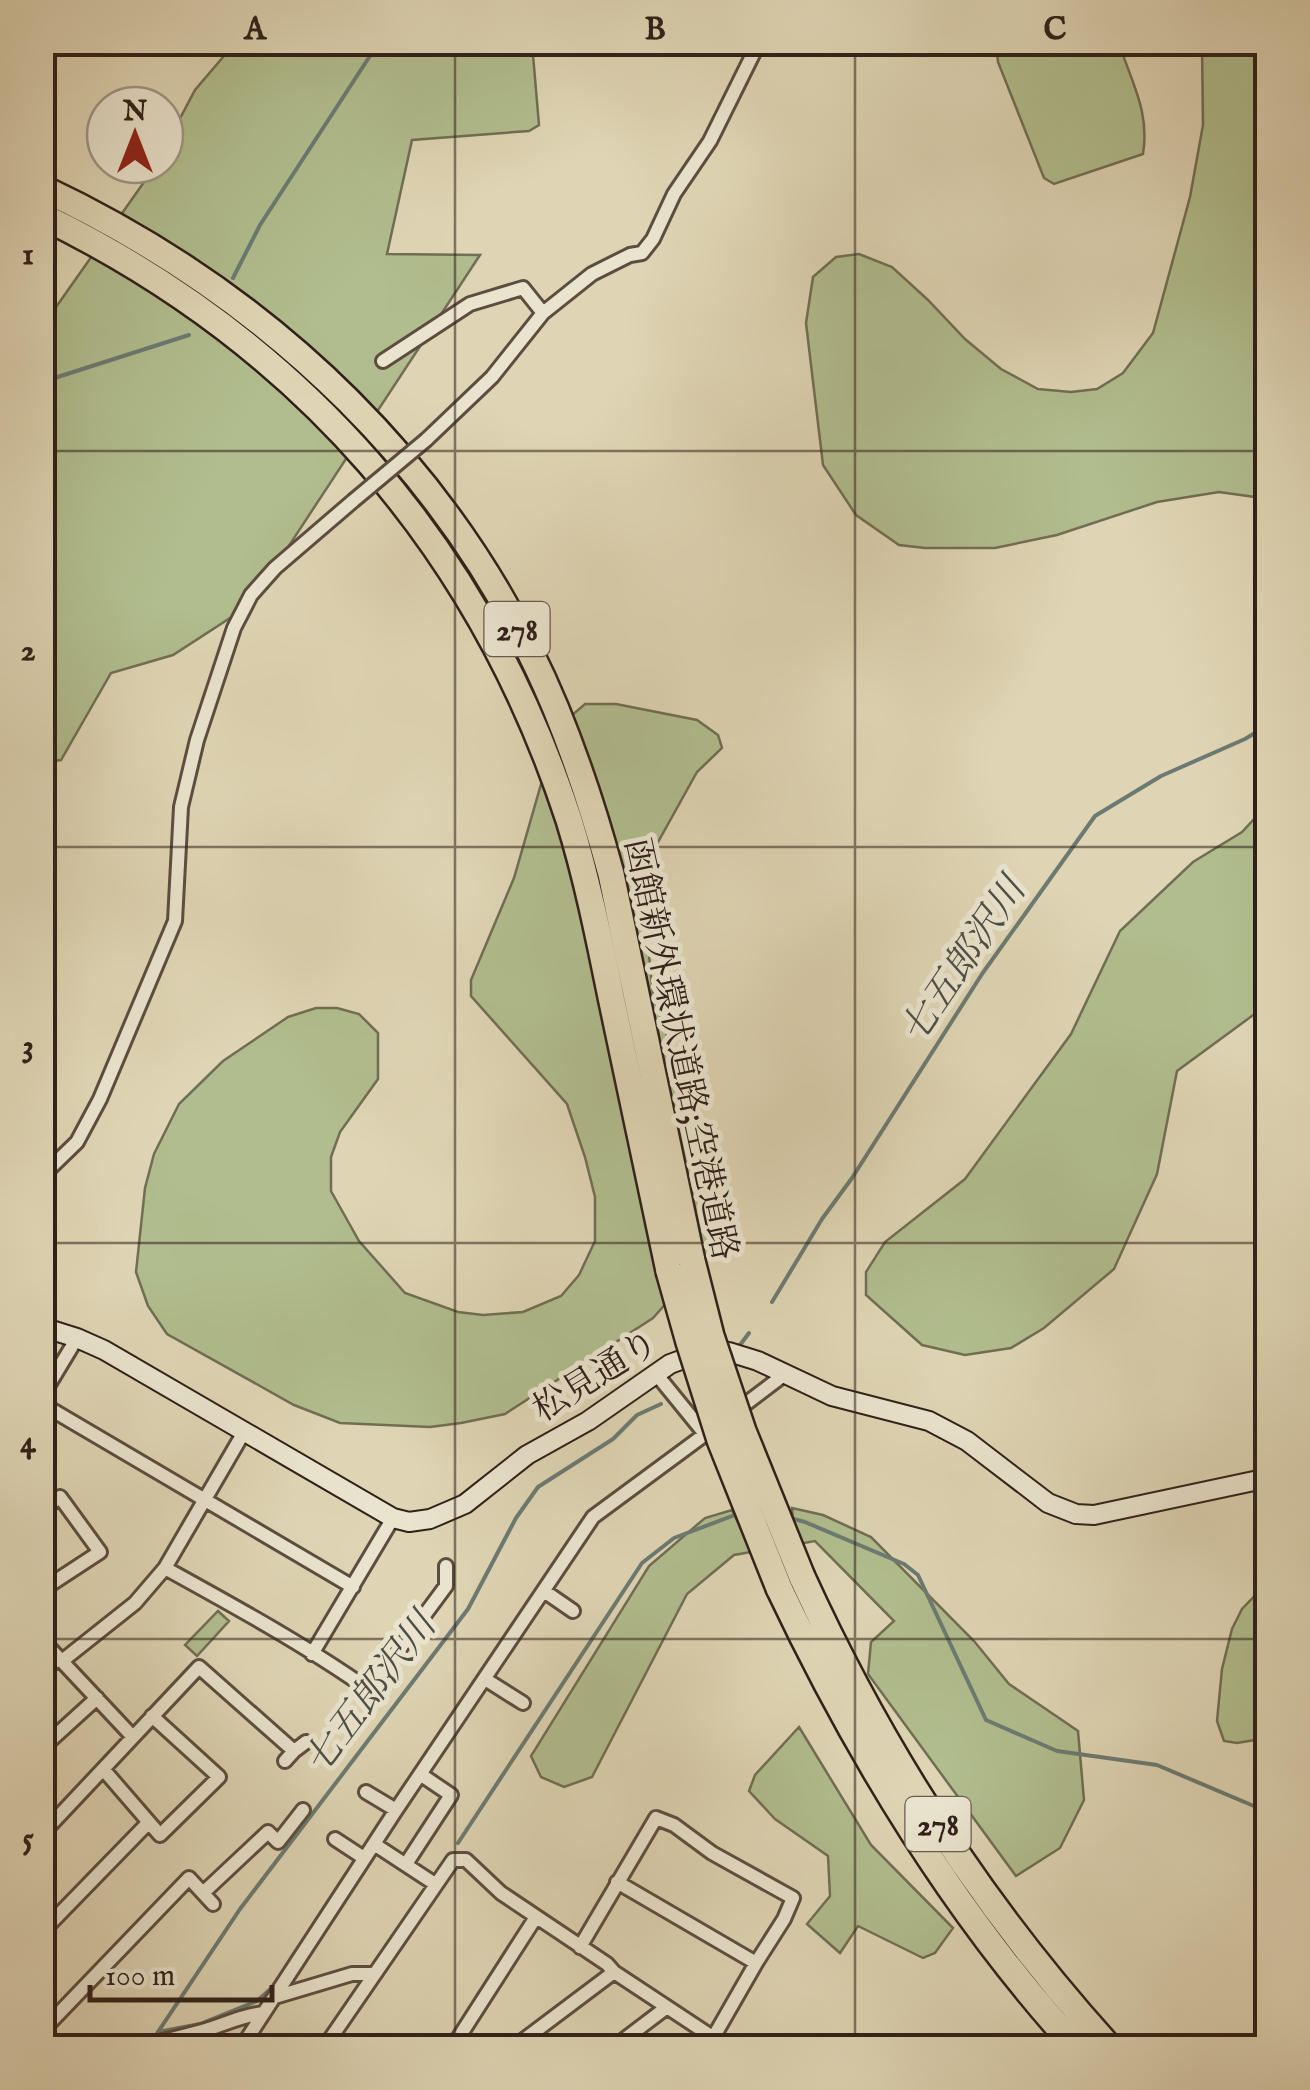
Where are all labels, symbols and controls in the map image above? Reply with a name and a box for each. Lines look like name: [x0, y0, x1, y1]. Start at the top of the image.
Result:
text: A: [242, 10, 267, 51]
text: B: [644, 10, 666, 51]
text: C: [1044, 10, 1067, 51]
north arrow: [85, 85, 185, 185]
text: N: [122, 95, 147, 130]
text: 1: [22, 235, 34, 276]
road number: 278: [484, 602, 550, 656]
text: 2: [20, 631, 36, 672]
street label: 函館新外環状道路;空港道路: [613, 835, 746, 1264]
water label: 七五郎沢川: [891, 866, 1040, 1054]
text: 3: [22, 1027, 34, 1068]
street label: 松見通り: [525, 1321, 668, 1433]
text: 4: [20, 1423, 36, 1464]
water label: 七五郎沢川: [295, 1601, 450, 1785]
road number: 278: [906, 1797, 970, 1851]
text: 5: [22, 1819, 34, 1860]
scale bar: [90, 1940, 272, 2002]
text: 100 m: [105, 1958, 175, 1996]

